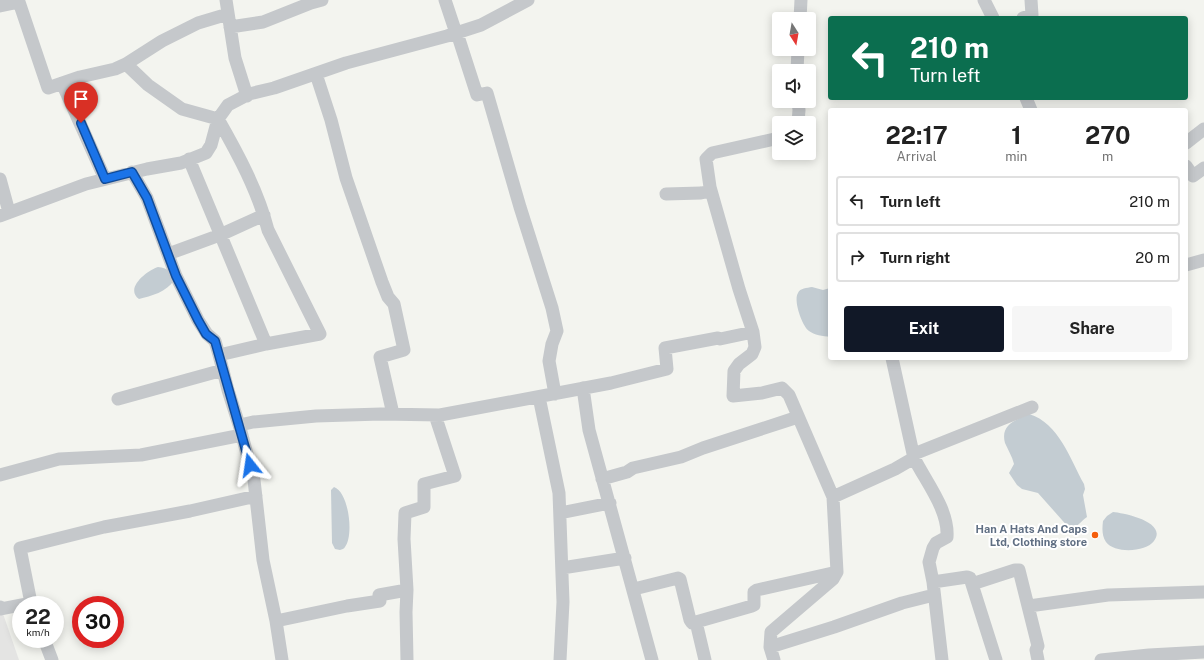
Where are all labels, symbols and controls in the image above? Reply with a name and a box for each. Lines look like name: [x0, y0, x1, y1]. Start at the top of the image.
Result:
north arrow: [772, 12, 816, 56]
map controls: [772, 12, 816, 160]
text: 210 m: [910, 31, 989, 64]
icon: left: [844, 32, 896, 84]
button: sound: [772, 64, 816, 108]
text: Turn left: [910, 65, 980, 86]
pin: [64, 82, 98, 123]
icon: arrive: [70, 88, 92, 110]
button: layers: [772, 116, 816, 160]
text: 22:17: [886, 121, 948, 149]
text: 1: [1011, 121, 1021, 149]
text: 270: [1085, 121, 1130, 149]
text: Arrival: [897, 149, 937, 164]
text: min: [1005, 149, 1027, 164]
text: m: [1102, 149, 1113, 164]
icon: left: [846, 190, 868, 212]
text: Turn left: [880, 193, 941, 210]
text: 210 m: [1129, 193, 1170, 210]
icon: right: [846, 246, 868, 268]
text: Turn right: [880, 249, 950, 266]
text: 20 m: [1135, 249, 1170, 266]
button: Exit: [844, 306, 1004, 352]
button: Share: [1012, 306, 1172, 352]
position arrow: [229, 444, 271, 486]
place label: Han A Hats And Caps Ltd, Clothing store: [975, 523, 1087, 548]
marker: Han A Hats And Caps Ltd, Clothing store: [1090, 530, 1100, 540]
speed limit sign: 30: [72, 596, 124, 648]
text: 22: [25, 605, 51, 629]
text: km/h: [26, 626, 50, 638]

